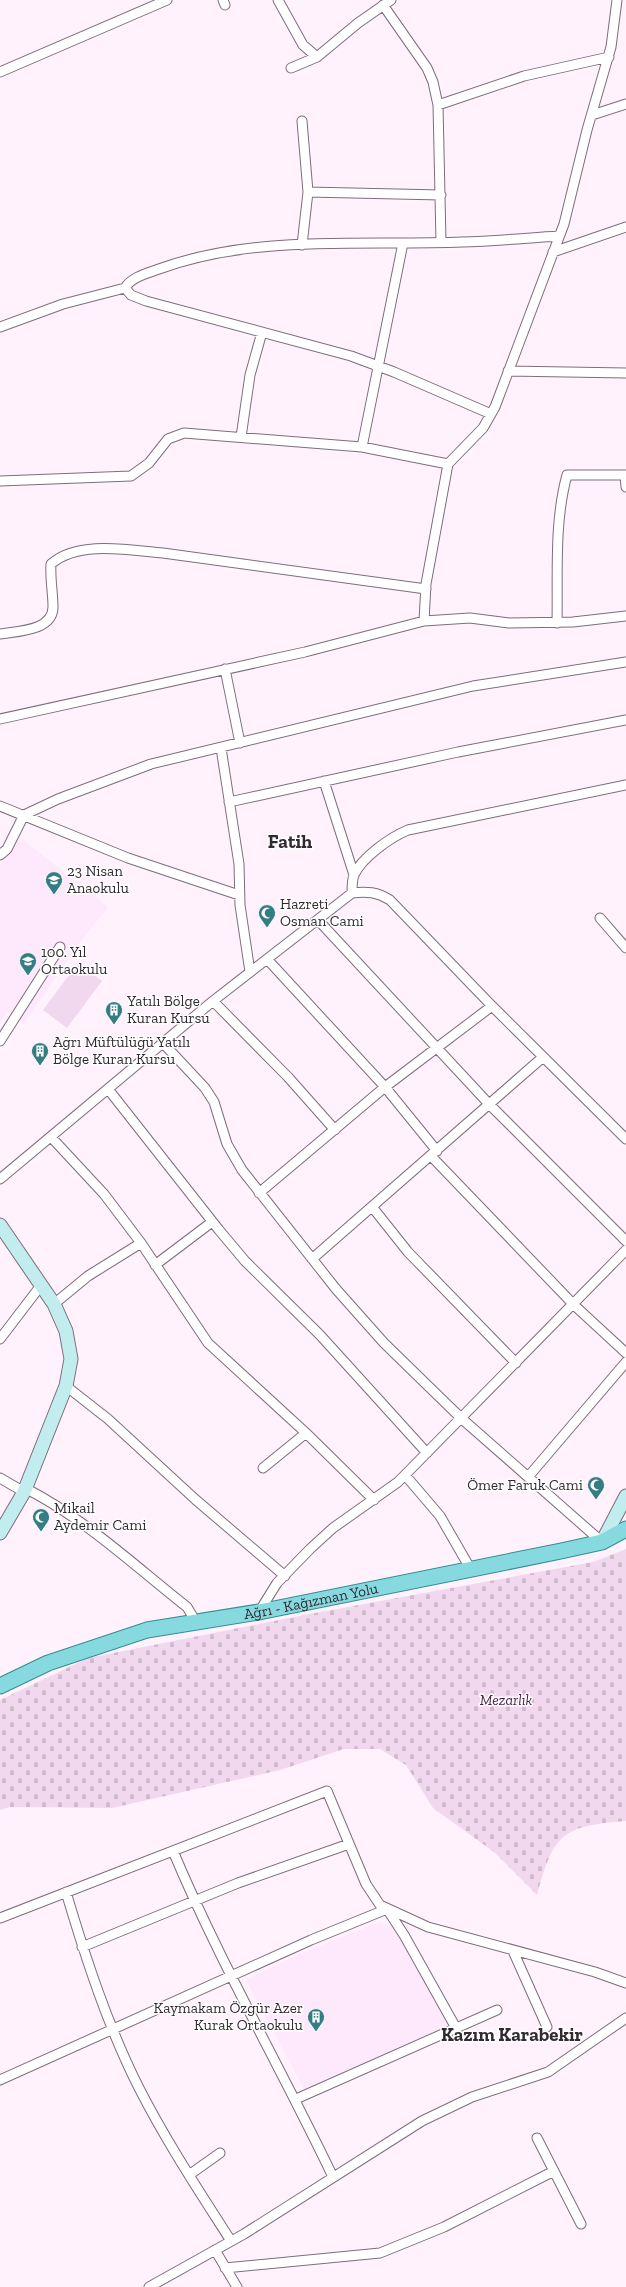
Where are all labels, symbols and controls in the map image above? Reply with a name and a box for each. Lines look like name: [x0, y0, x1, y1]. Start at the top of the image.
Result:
district label: Fatih: [268, 830, 312, 853]
place label: 23 Nisan Anaokulu: [67, 862, 129, 897]
school or university icon: 23 Nisan Anaokulu: [44, 870, 64, 895]
place label: Hazreti Osman Cami: [280, 895, 364, 930]
mosque icon: Hazreti Osman Cami: [257, 903, 277, 928]
place label: 100. Yıl Ortaokulu: [41, 943, 108, 978]
school or university icon: 100. Yıl Ortaokulu: [18, 951, 38, 976]
place label: Yatılı Bölge Kuran Kursu: [126, 992, 210, 1027]
building icon: Yatılı Bölge Kuran Kursu: [104, 1000, 124, 1025]
place label: Ağrı Müftülüğü Yatılı Bölge Kuran Kursu: [53, 1033, 190, 1068]
building icon: Ağrı Müftülüğü Yatılı Bölge Kuran Kursu: [30, 1041, 50, 1066]
mosque icon: Ömer Faruk Cami: [586, 1475, 606, 1500]
place label: Ömer Faruk Cami: [467, 1476, 583, 1494]
place label: Mikail Aydemir Cami: [54, 1499, 146, 1534]
mosque icon: Mikail Aydemir Cami: [31, 1507, 51, 1532]
street label: Ağrı - Kağızman Yolu: [242, 1579, 380, 1623]
park label: Mezarlık: [480, 1691, 533, 1709]
place label: Kaymakam Özgür Azer Kurak Ortaokulu: [154, 1999, 304, 2034]
building icon: Kaymakam Özgür Azer Kurak Ortaokulu: [306, 2007, 326, 2032]
district label: Kazım Karabekir: [441, 2023, 584, 2046]

